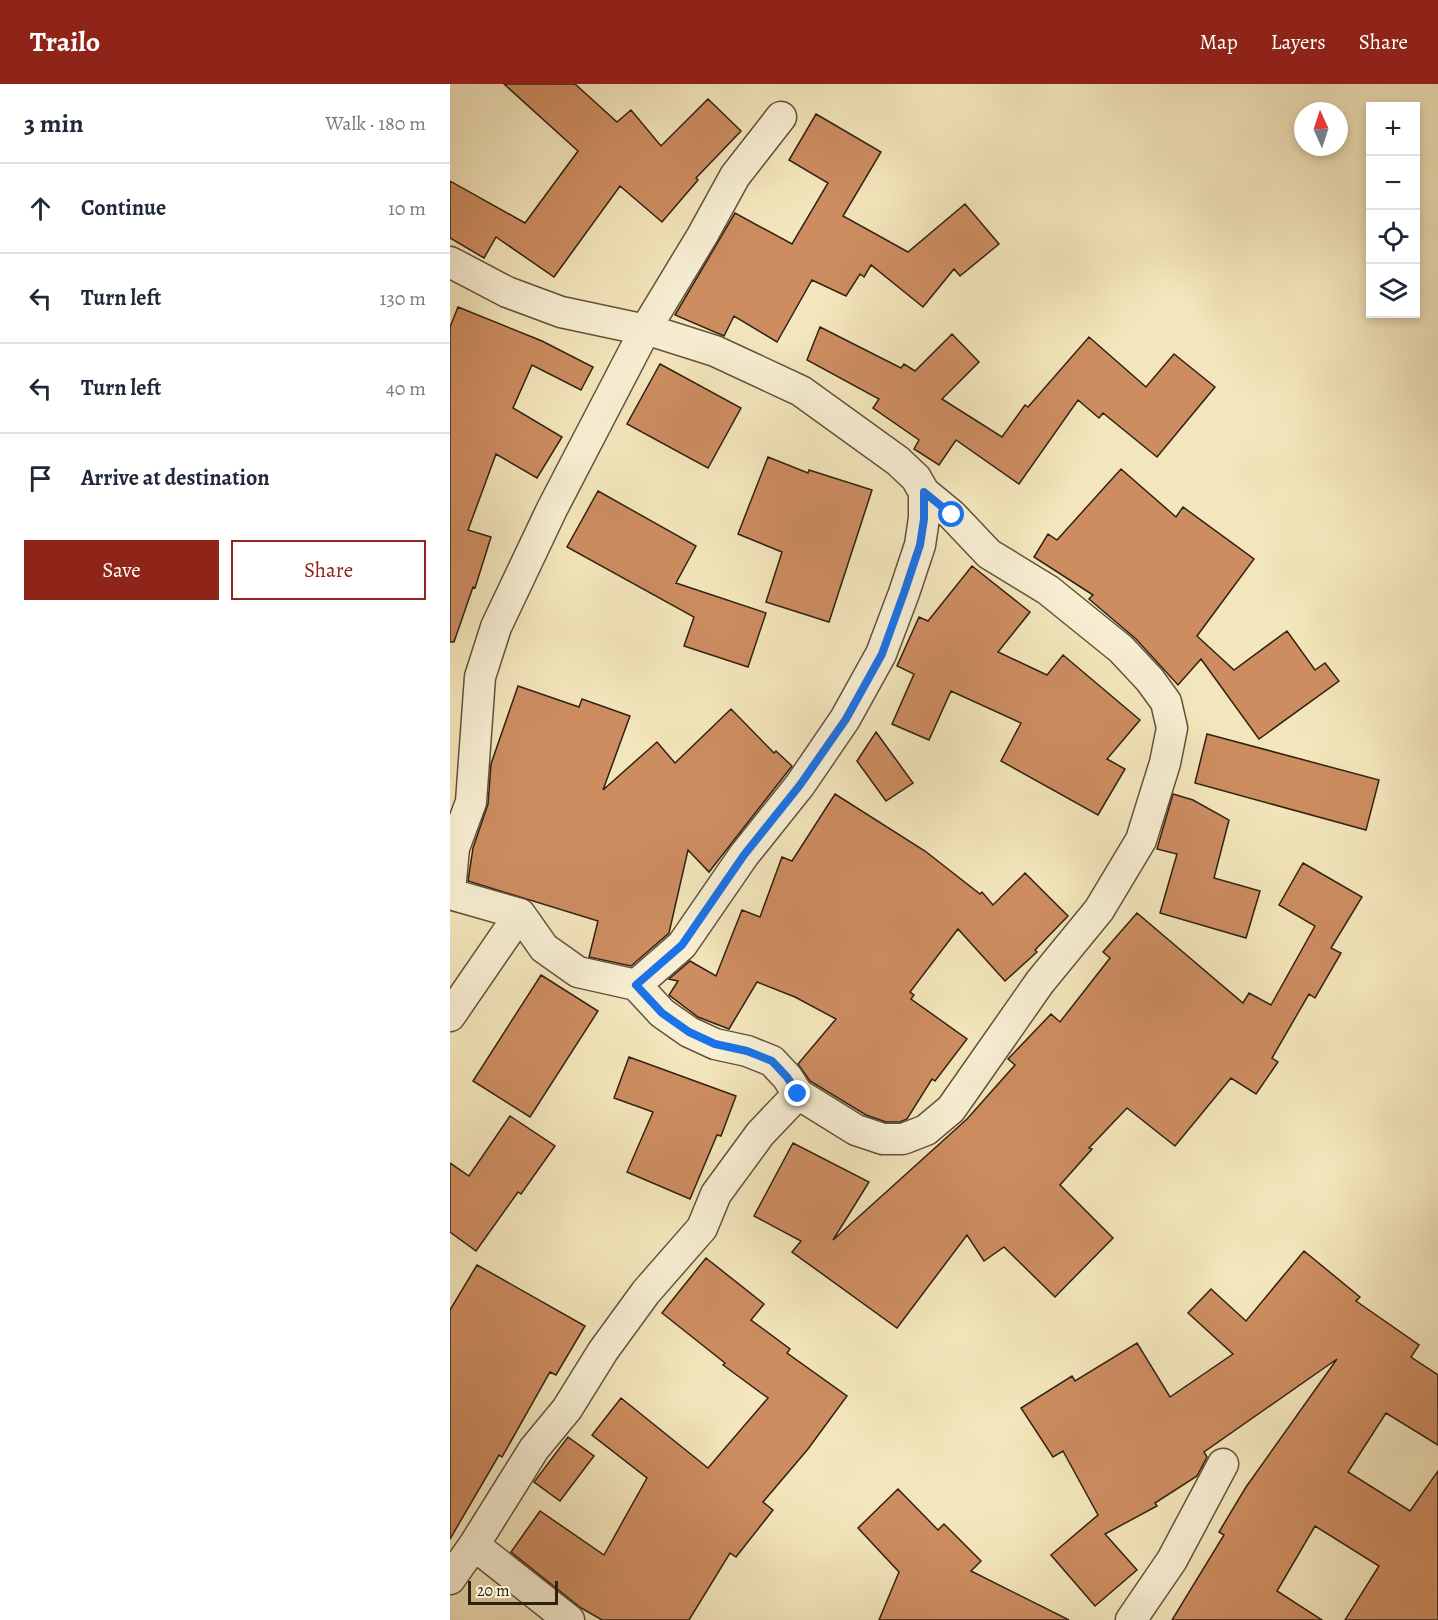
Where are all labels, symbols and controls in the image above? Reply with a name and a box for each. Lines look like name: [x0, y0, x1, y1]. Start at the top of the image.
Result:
text: Trailo: [30, 23, 100, 61]
text: Map: [1199, 28, 1238, 56]
text: Layers: [1271, 28, 1326, 56]
text: Share: [1359, 28, 1408, 56]
north arrow: [1294, 102, 1348, 156]
map controls: [1366, 102, 1420, 318]
button: +: [1366, 102, 1420, 156]
text: 3 min: [24, 106, 84, 141]
text: Walk · 180 m: [325, 110, 426, 137]
button: −: [1366, 156, 1420, 210]
icon: ahead: [24, 192, 57, 225]
text: Continue: [81, 193, 166, 223]
text: 10 m: [388, 195, 426, 222]
button: locate: [1366, 210, 1420, 264]
button: layers: [1366, 264, 1420, 318]
icon: left: [24, 282, 57, 315]
text: Turn left: [81, 283, 161, 313]
text: 130 m: [380, 285, 426, 312]
icon: left: [24, 372, 57, 405]
text: Turn left: [81, 373, 161, 403]
text: 40 m: [386, 375, 426, 402]
icon: arrive: [24, 462, 57, 495]
text: Arrive at destination: [81, 463, 270, 493]
route start: [938, 501, 964, 527]
button: Save: [24, 540, 219, 600]
button: Share: [231, 540, 426, 600]
route end: [784, 1080, 810, 1106]
scale bar: [468, 1578, 558, 1606]
text: 20 m: [477, 1580, 510, 1602]

